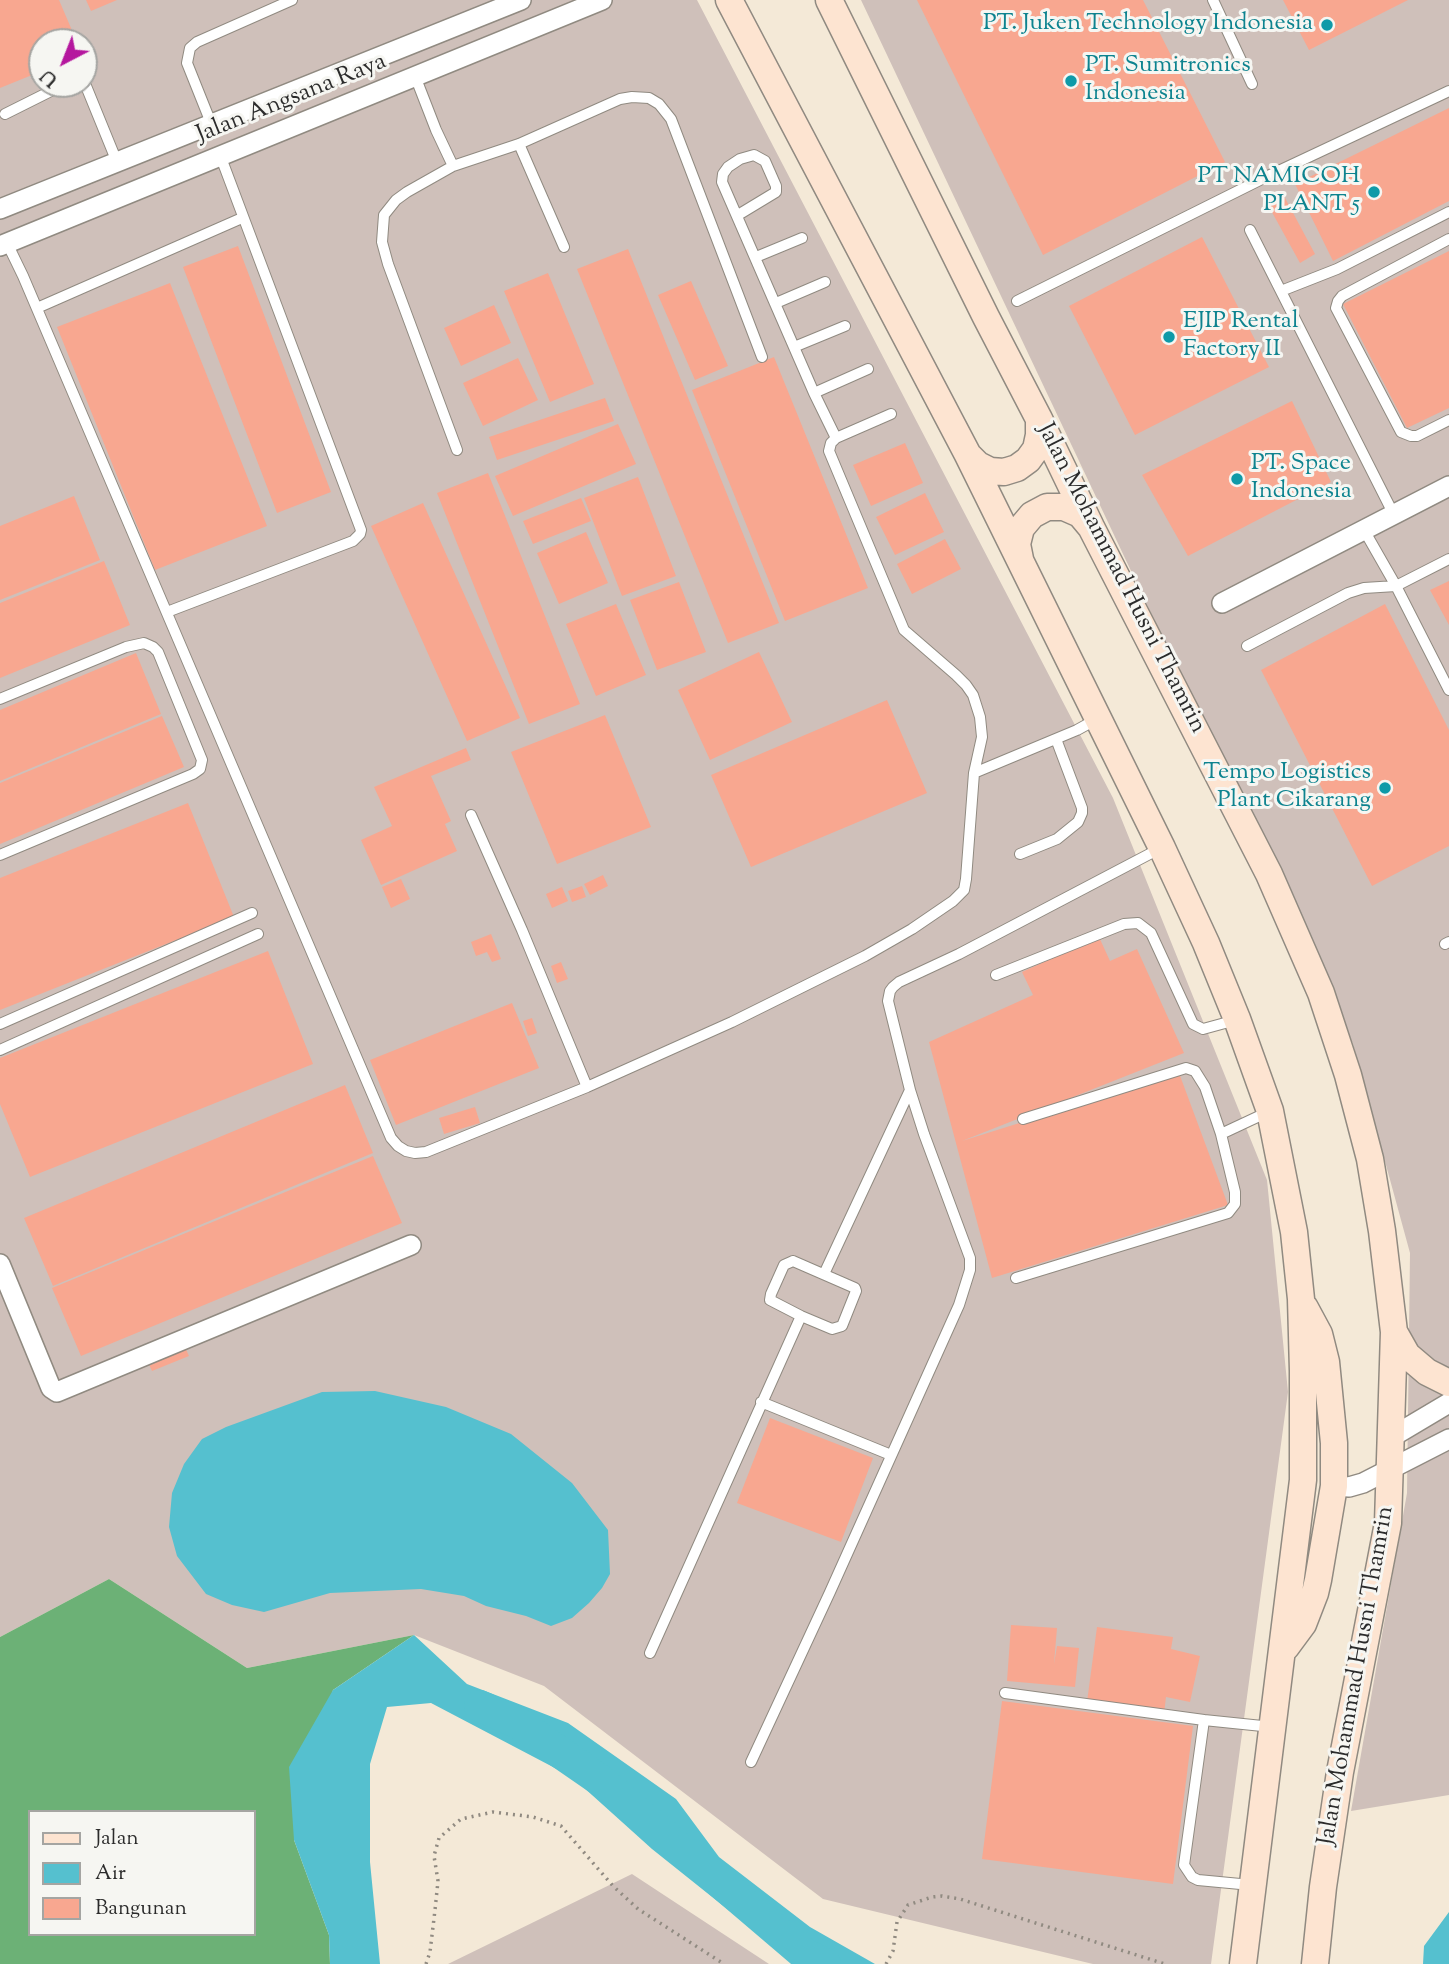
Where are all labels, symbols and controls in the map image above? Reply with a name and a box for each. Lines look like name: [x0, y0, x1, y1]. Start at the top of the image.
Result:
place label: PT. Juken Technology Indonesia: [983, 11, 1313, 39]
marker: PT. Juken Technology Indonesia: [1319, 17, 1335, 33]
north arrow: [28, 28, 98, 98]
street label: Jalan Angsana Raya: [193, 49, 391, 151]
place label: PT. Sumitronics Indonesia: [1085, 53, 1251, 109]
text: U: [35, 62, 65, 93]
marker: PT. Sumitronics Indonesia: [1063, 73, 1079, 89]
place label: PT NAMICOH PLANT 5: [1197, 164, 1360, 220]
marker: PT NAMICOH PLANT 5: [1366, 184, 1382, 200]
place label: EJIP Rental Factory II: [1183, 309, 1299, 365]
marker: EJIP Rental Factory II: [1161, 329, 1177, 345]
street label: Jalan Mohammad Husni Thamrin: [1029, 419, 1211, 739]
place label: PT. Space Indonesia: [1251, 451, 1352, 507]
marker: PT. Space Indonesia: [1229, 471, 1245, 487]
place label: Tempo Logistics Plant Cikarang: [1203, 760, 1371, 816]
marker: Tempo Logistics Plant Cikarang: [1377, 780, 1393, 796]
street label: Jalan Mohammad Husni Thamrin: [1314, 1504, 1402, 1848]
legend: [28, 1810, 256, 1936]
text: Jalan: [95, 1824, 139, 1854]
text: Air: [95, 1859, 126, 1889]
text: Bangunan: [95, 1894, 187, 1924]

